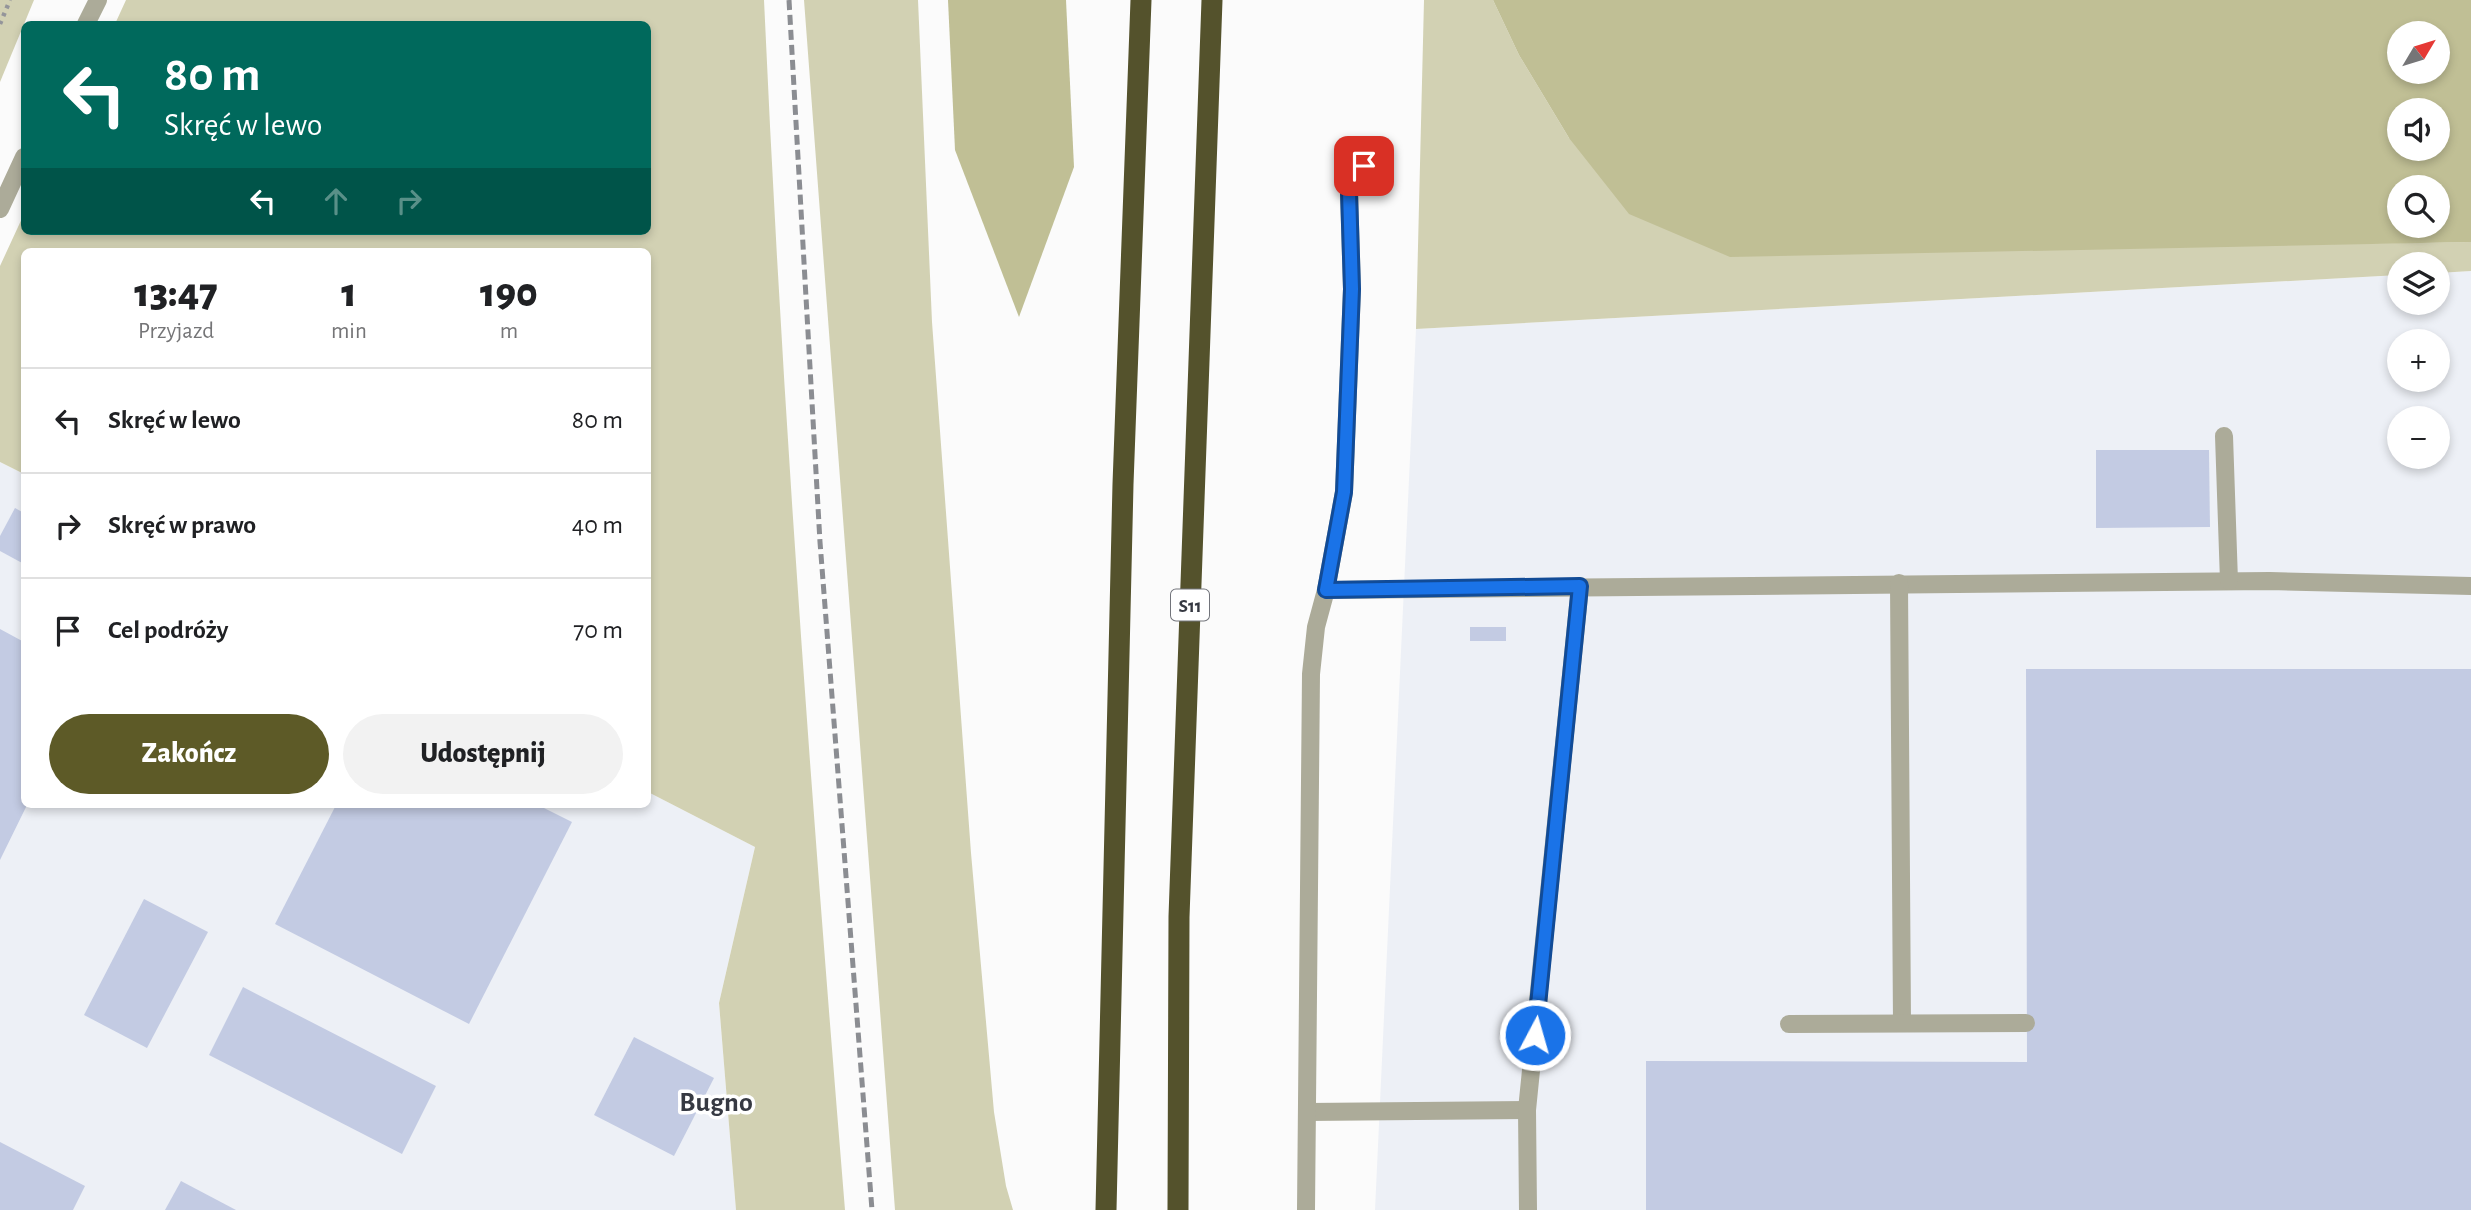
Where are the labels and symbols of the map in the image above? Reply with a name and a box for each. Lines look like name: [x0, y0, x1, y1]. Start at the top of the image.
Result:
north arrow: [2387, 21, 2450, 84]
pin: [1334, 136, 1394, 196]
road number: S11: [1171, 590, 1209, 620]
position arrow: [1498, 998, 1572, 1072]
district label: Bugno: [679, 1089, 753, 1117]

